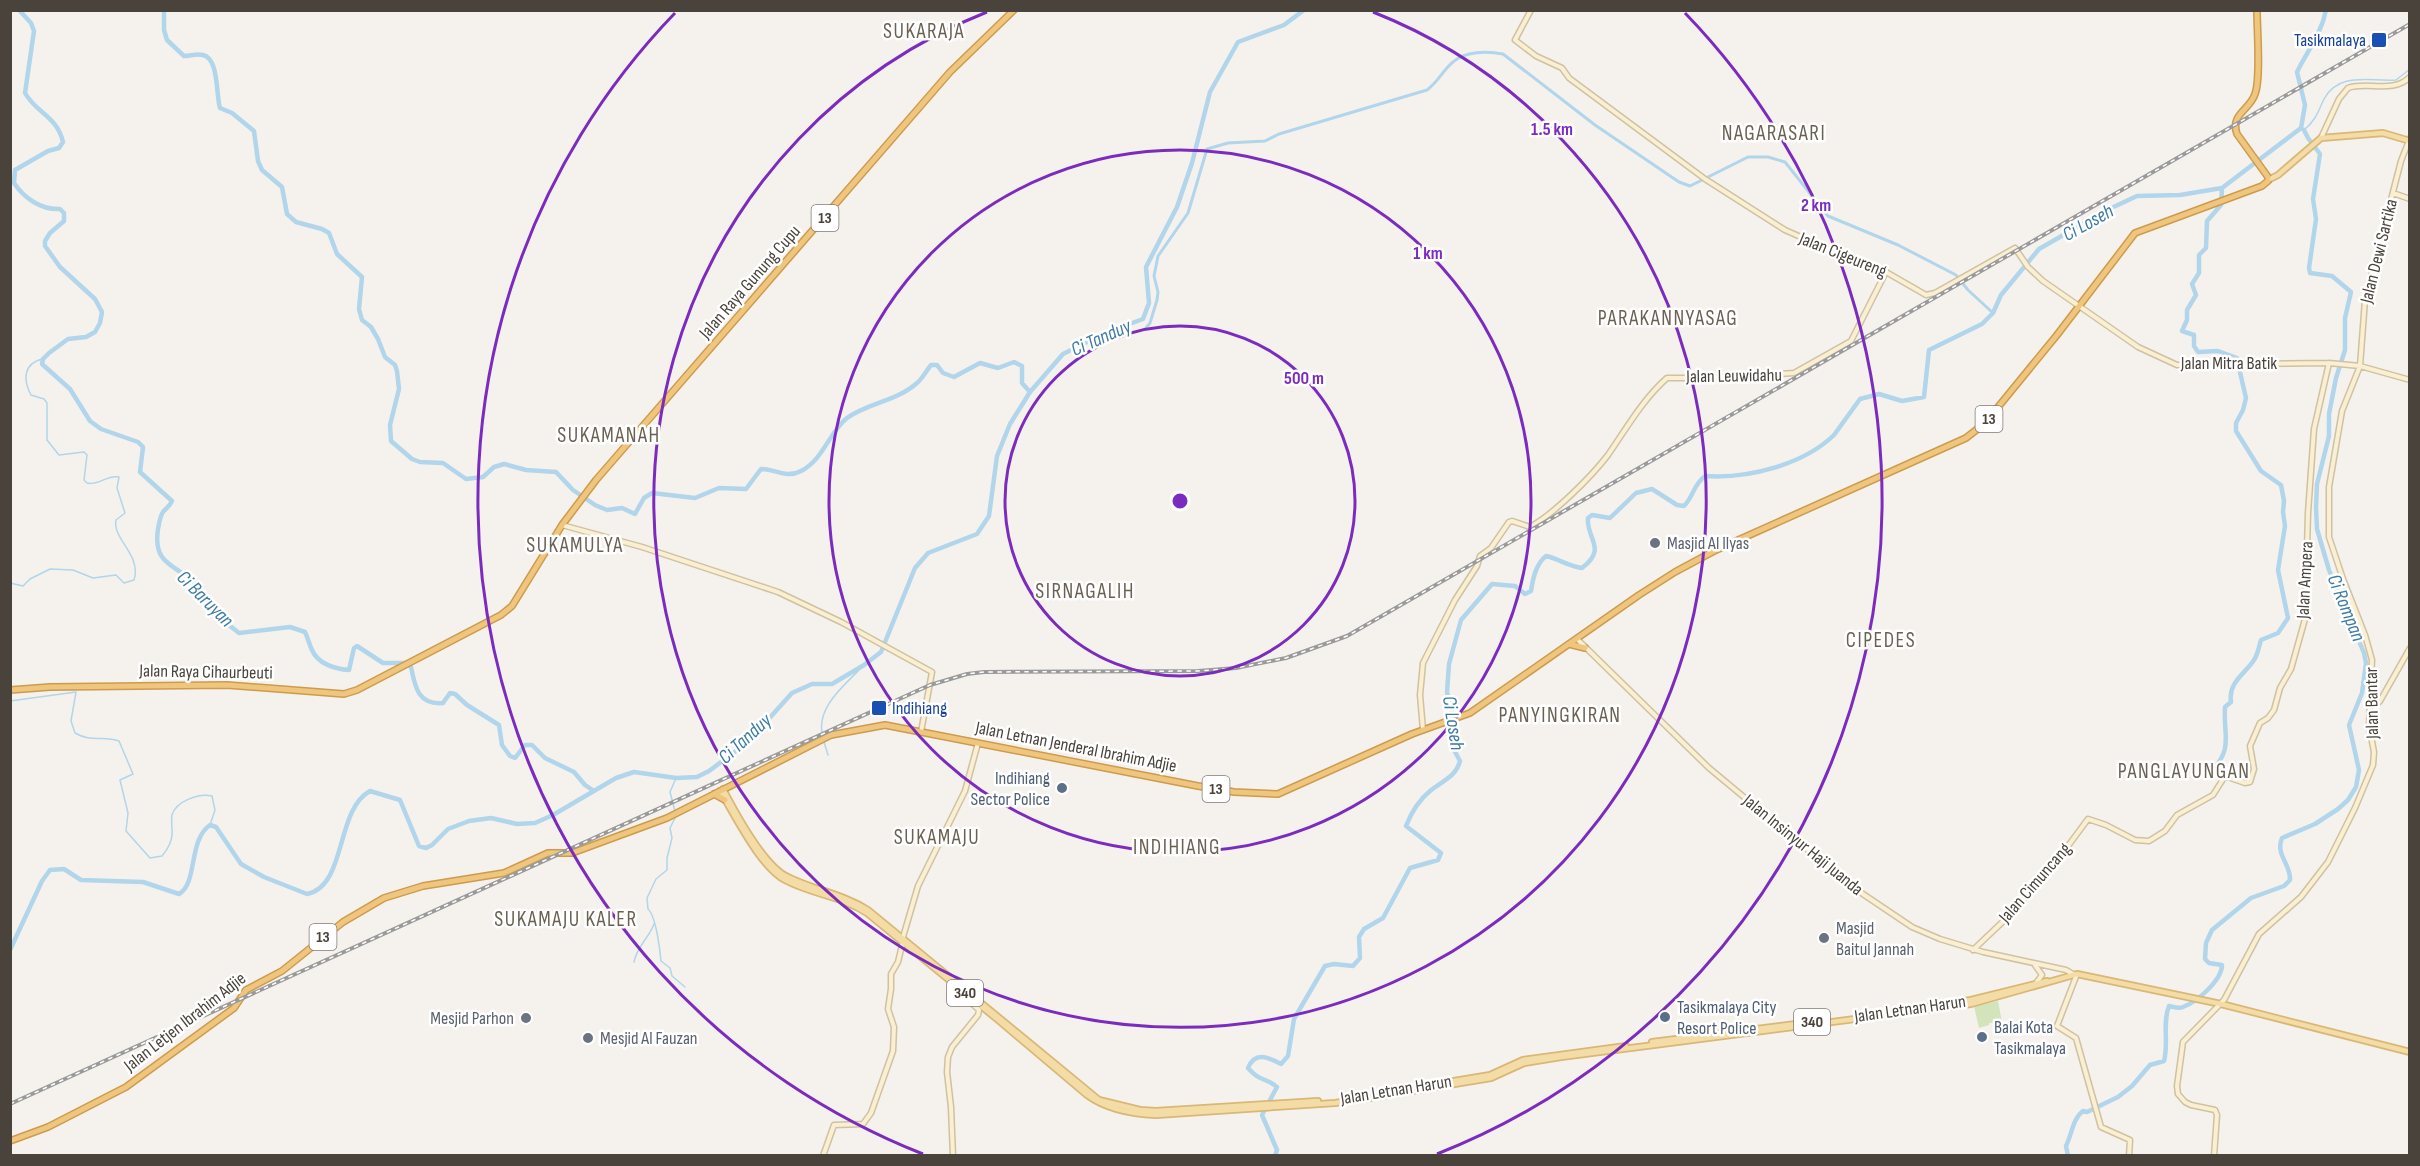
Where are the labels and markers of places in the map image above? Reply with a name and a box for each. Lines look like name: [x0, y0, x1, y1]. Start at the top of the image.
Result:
place label: Tasikmalaya: [2294, 30, 2366, 51]
marker: Tasikmalaya: [2370, 31, 2388, 49]
centre of rings: [1170, 491, 1190, 511]
place label: Masjid Al Ilyas: [1667, 533, 1749, 554]
marker: Masjid Al Ilyas: [1648, 536, 1662, 550]
place label: Indihiang: [892, 698, 947, 719]
marker: Indihiang: [870, 699, 888, 717]
place label: Indihiang Sector Police: [971, 768, 1050, 810]
marker: Indihiang Sector Police: [1055, 781, 1069, 795]
place label: Masjid Baitul Jannah: [1836, 918, 1914, 960]
marker: Masjid Baitul Jannah: [1817, 931, 1831, 945]
place label: Tasikmalaya City Resort Police: [1677, 997, 1776, 1039]
place label: Mesjid Parhon: [430, 1008, 514, 1029]
marker: Tasikmalaya City Resort Police: [1658, 1010, 1672, 1024]
marker: Mesjid Parhon: [519, 1011, 533, 1025]
place label: Balai Kota Tasikmalaya: [1994, 1017, 2066, 1059]
place label: Mesjid Al Fauzan: [600, 1028, 698, 1049]
marker: Balai Kota Tasikmalaya: [1975, 1030, 1989, 1044]
marker: Mesjid Al Fauzan: [581, 1031, 595, 1045]

